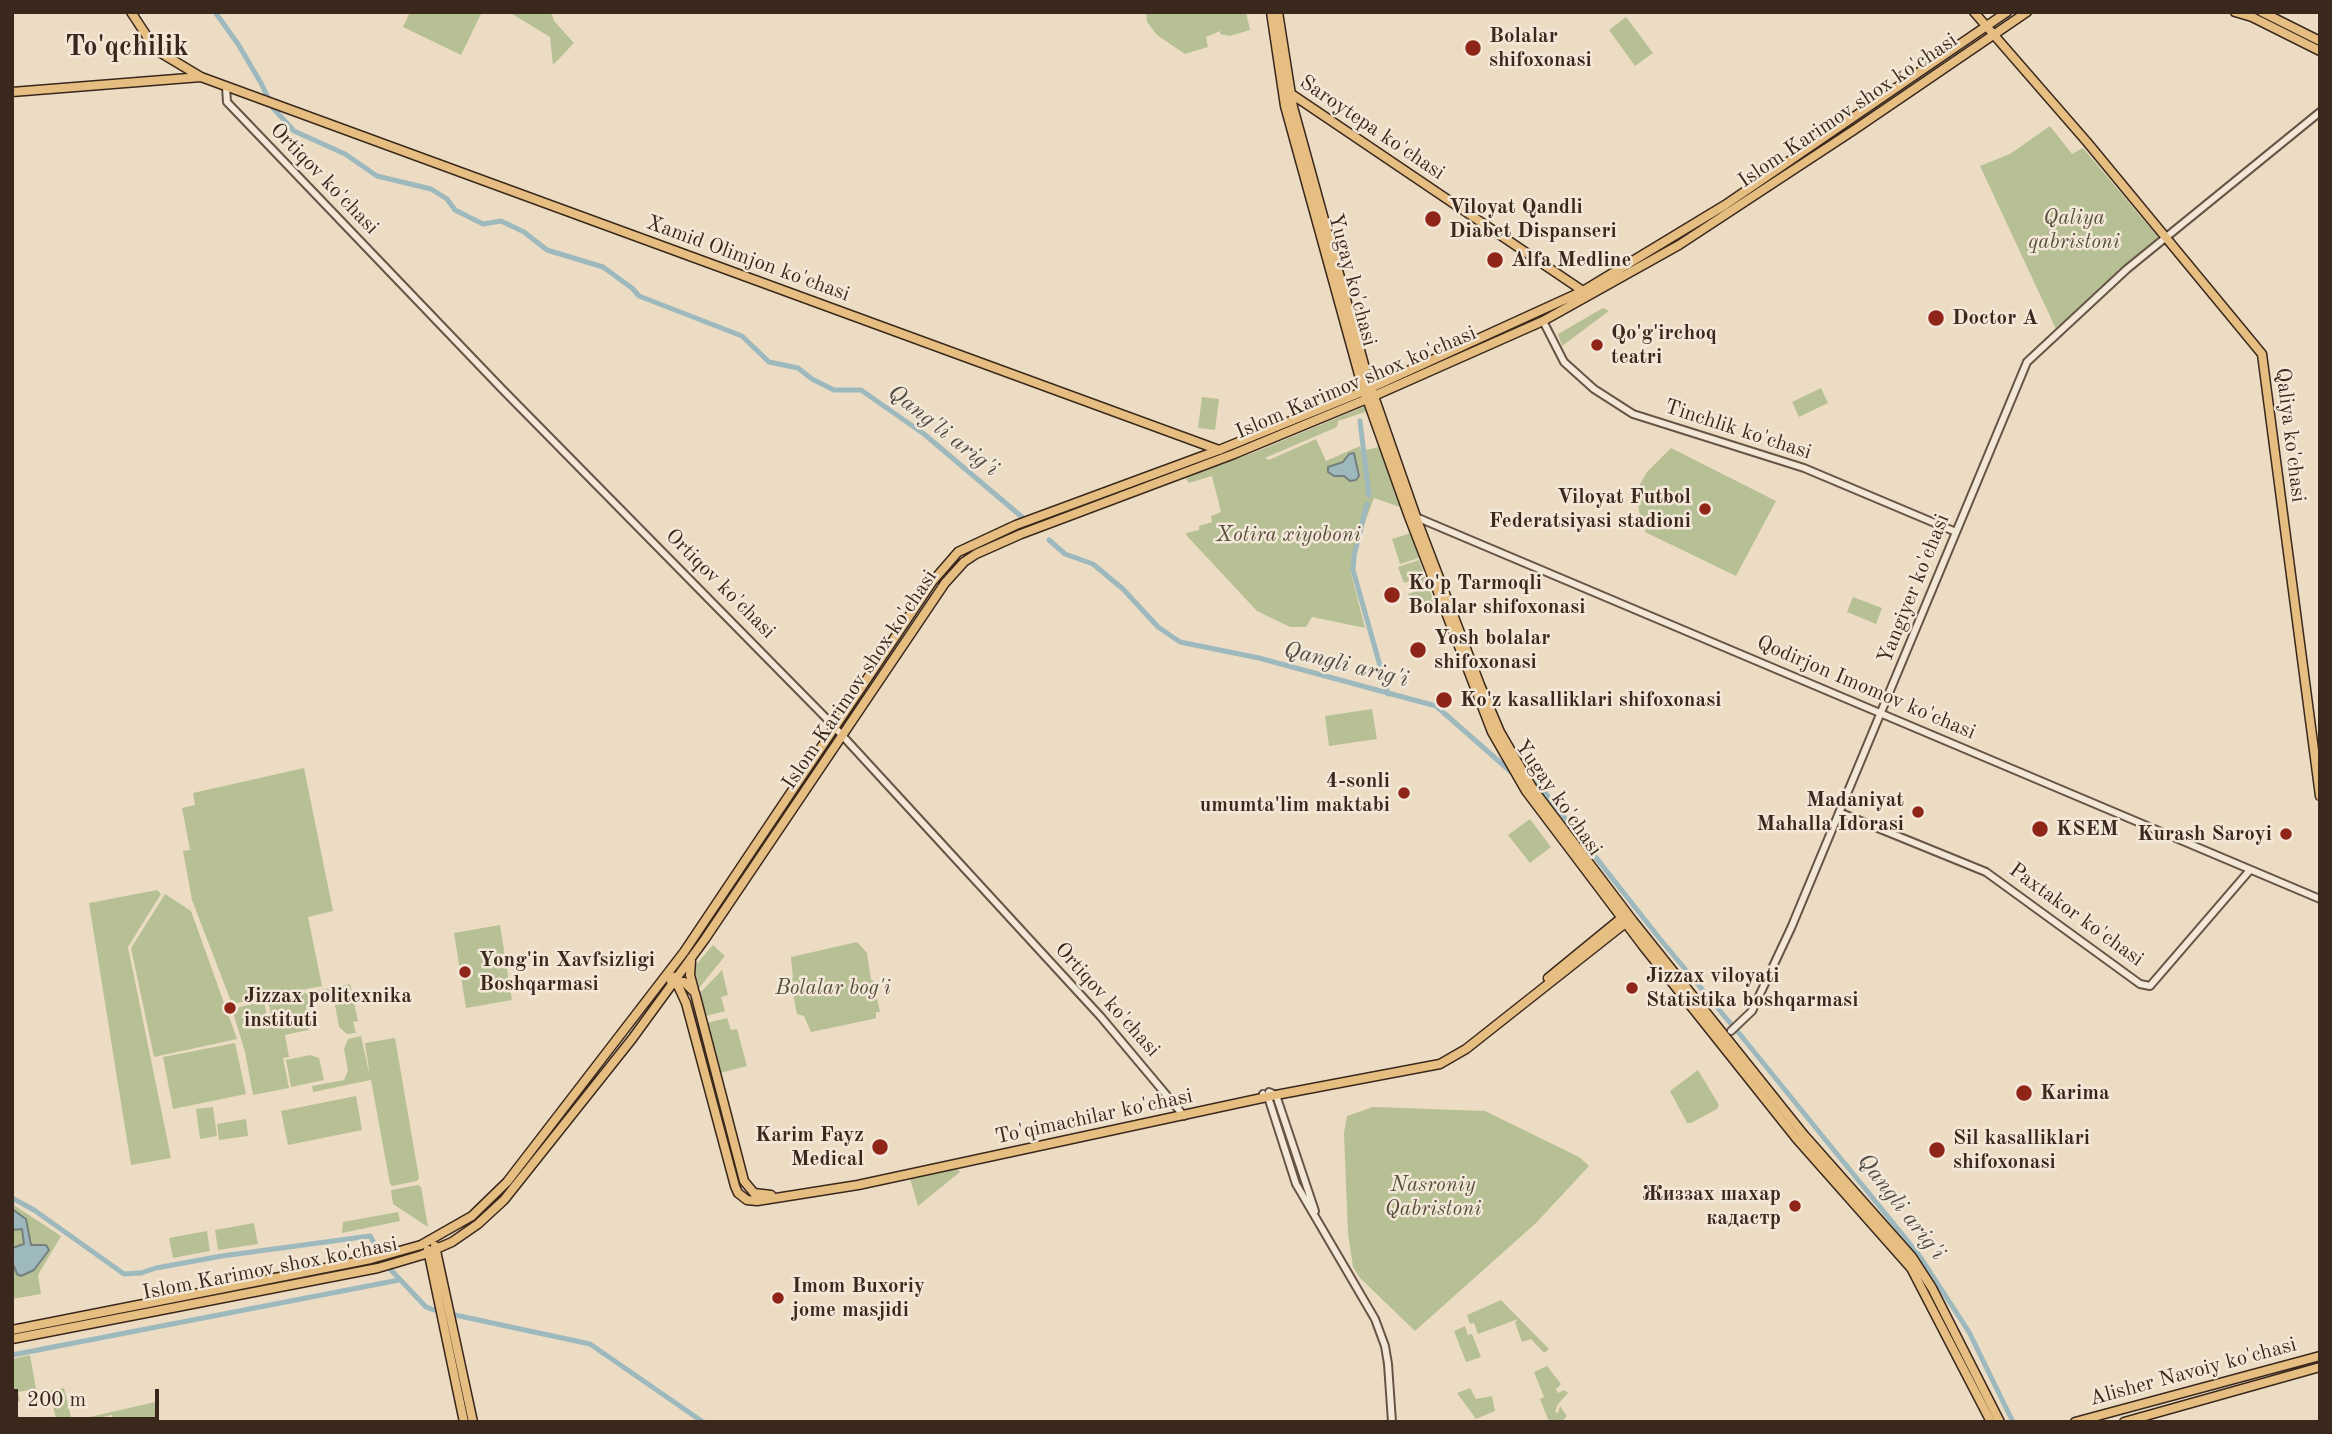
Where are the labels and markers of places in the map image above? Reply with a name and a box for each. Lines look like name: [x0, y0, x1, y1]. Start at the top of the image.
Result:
place label: Bolalar shifoxonasi: [1489, 23, 1592, 73]
marker: Bolalar shifoxonasi: [1463, 38, 1483, 58]
place label: Viloyat Qandli Diabet Dispanseri: [1449, 194, 1617, 244]
marker: Viloyat Qandli Diabet Dispanseri: [1423, 209, 1443, 229]
place label: Alfa Medline: [1511, 247, 1631, 273]
marker: Alfa Medline: [1485, 250, 1505, 270]
place label: Doctor A: [1952, 305, 2038, 331]
marker: Doctor A: [1926, 308, 1946, 328]
place label: Qo'g'irchoq teatri: [1611, 320, 1717, 370]
marker: Qo'g'irchoq teatri: [1589, 337, 1605, 353]
place label: Viloyat Futbol Federatsiyasi stadioni: [1489, 484, 1691, 534]
marker: Viloyat Futbol Federatsiyasi stadioni: [1697, 501, 1713, 517]
place label: Ko'p Tarmoqli Bolalar shifoxonasi: [1408, 570, 1585, 620]
marker: Ko'p Tarmoqli Bolalar shifoxonasi: [1382, 585, 1402, 605]
place label: Yosh bolalar shifoxonasi: [1434, 625, 1550, 675]
marker: Yosh bolalar shifoxonasi: [1408, 640, 1428, 660]
place label: Ko'z kasalliklari shifoxonasi: [1460, 687, 1721, 713]
marker: Ko'z kasalliklari shifoxonasi: [1434, 690, 1454, 710]
place label: 4-sonli umumta'lim maktabi: [1200, 768, 1390, 818]
marker: 4-sonli umumta'lim maktabi: [1396, 785, 1412, 801]
place label: Madaniyat Mahalla Idorasi: [1757, 787, 1904, 837]
marker: Madaniyat Mahalla Idorasi: [1910, 804, 1926, 820]
place label: KSEM: [2056, 816, 2118, 842]
marker: KSEM: [2030, 819, 2050, 839]
place label: Kurash Saroyi: [2137, 821, 2272, 847]
marker: Kurash Saroyi: [2278, 826, 2294, 842]
place label: Yong'in Xavfsizligi Boshqarmasi: [479, 947, 655, 997]
place label: Jizzax viloyati Statistika boshqarmasi: [1646, 963, 1858, 1013]
marker: Yong'in Xavfsizligi Boshqarmasi: [457, 964, 473, 980]
marker: Jizzax viloyati Statistika boshqarmasi: [1624, 980, 1640, 996]
place label: Jizzax politexnika instituti: [244, 983, 412, 1033]
marker: Jizzax politexnika instituti: [222, 1000, 238, 1016]
place label: Karima: [2040, 1080, 2110, 1106]
marker: Karima: [2014, 1083, 2034, 1103]
place label: Karim Fayz Medical: [755, 1122, 864, 1172]
place label: Sil kasalliklari shifoxonasi: [1953, 1125, 2090, 1175]
marker: Karim Fayz Medical: [870, 1137, 890, 1157]
marker: Sil kasalliklari shifoxonasi: [1927, 1140, 1947, 1160]
place label: Жиззах шахар кадастр: [1642, 1181, 1781, 1231]
marker: Жиззах шахар кадастр: [1787, 1198, 1803, 1214]
place label: Imom Buxoriy jome masjidi: [792, 1273, 925, 1323]
marker: Imom Buxoriy jome masjidi: [770, 1290, 786, 1306]

